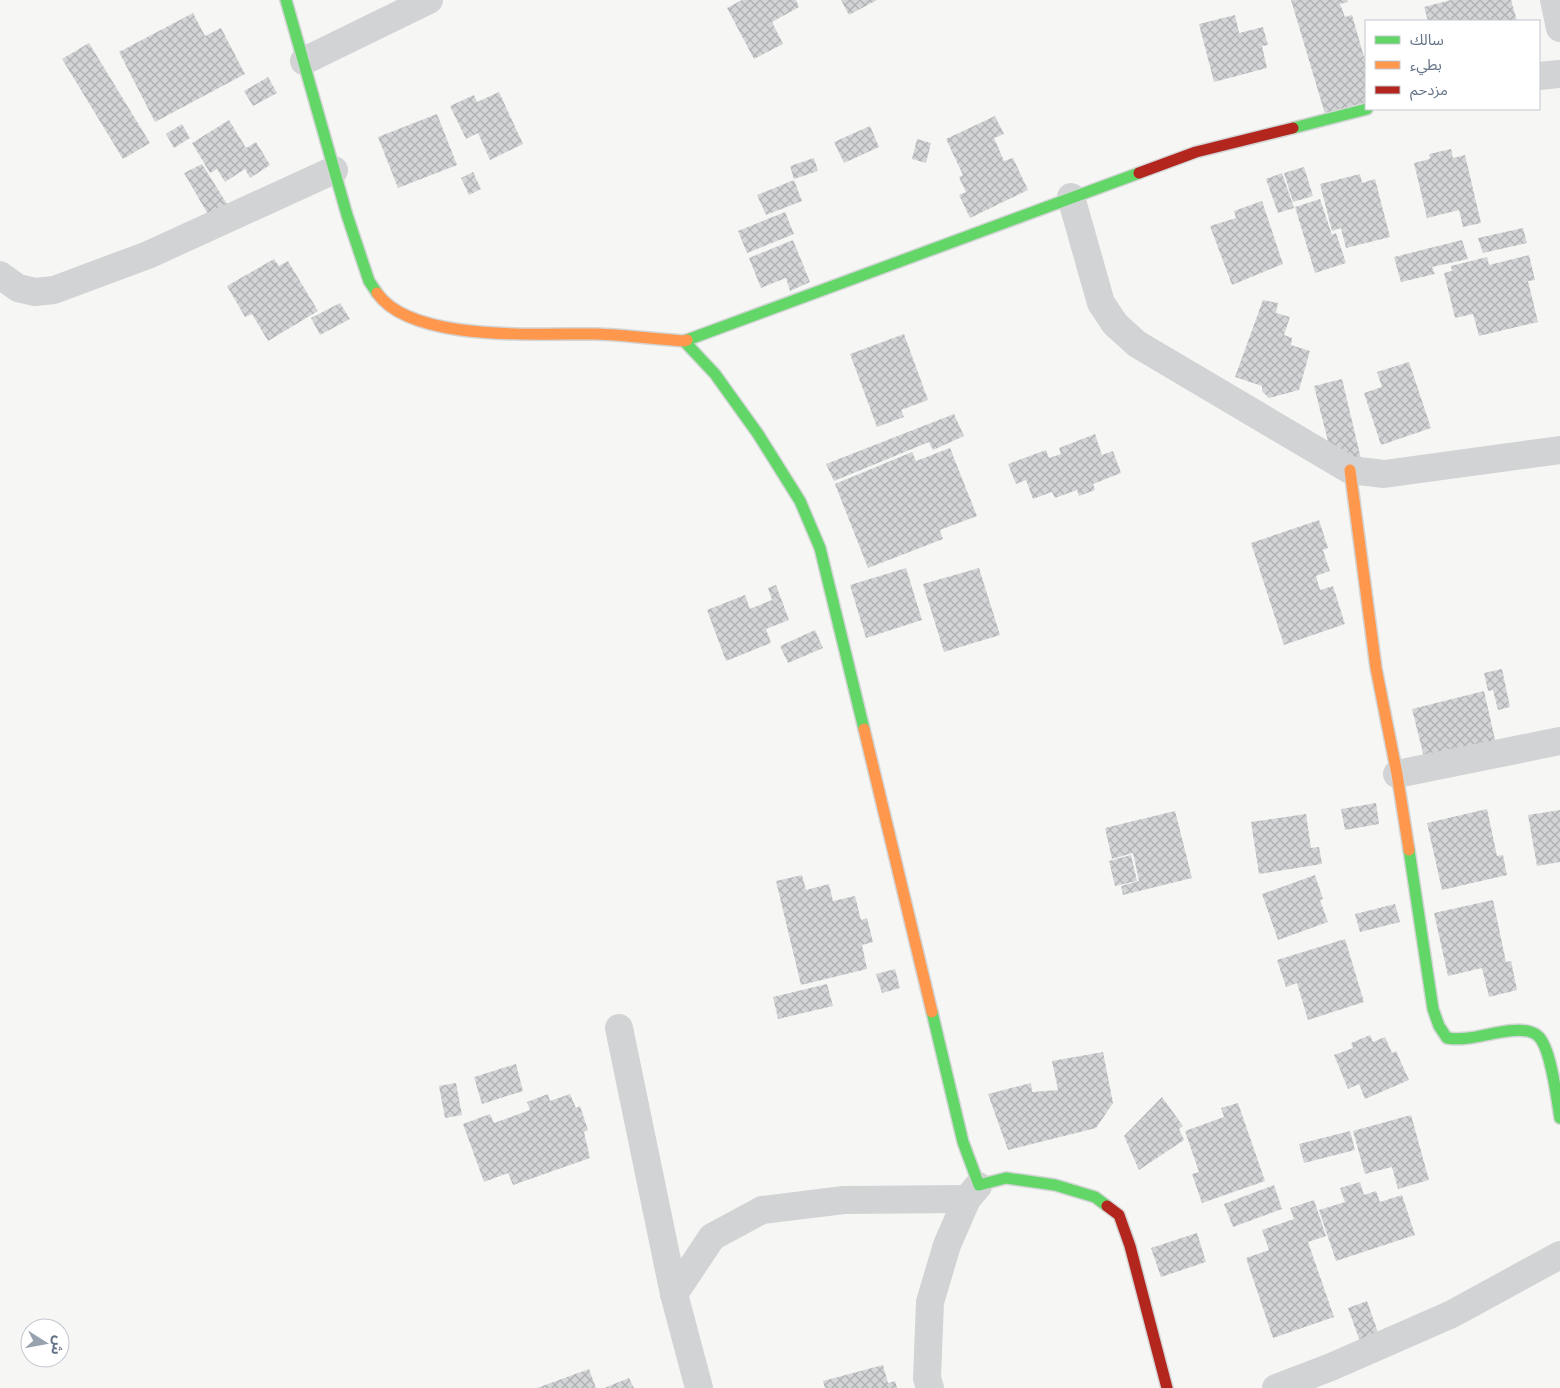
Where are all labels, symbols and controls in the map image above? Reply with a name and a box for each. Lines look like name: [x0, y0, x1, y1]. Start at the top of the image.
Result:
legend: [1365, 20, 1540, 110]
text: سالك: [1410, 30, 1444, 48]
text: بطيء: [1410, 55, 1442, 76]
text: مزدحم: [1410, 80, 1448, 101]
north arrow: [20, 1318, 70, 1368]
text: ش: [48, 1335, 68, 1357]

